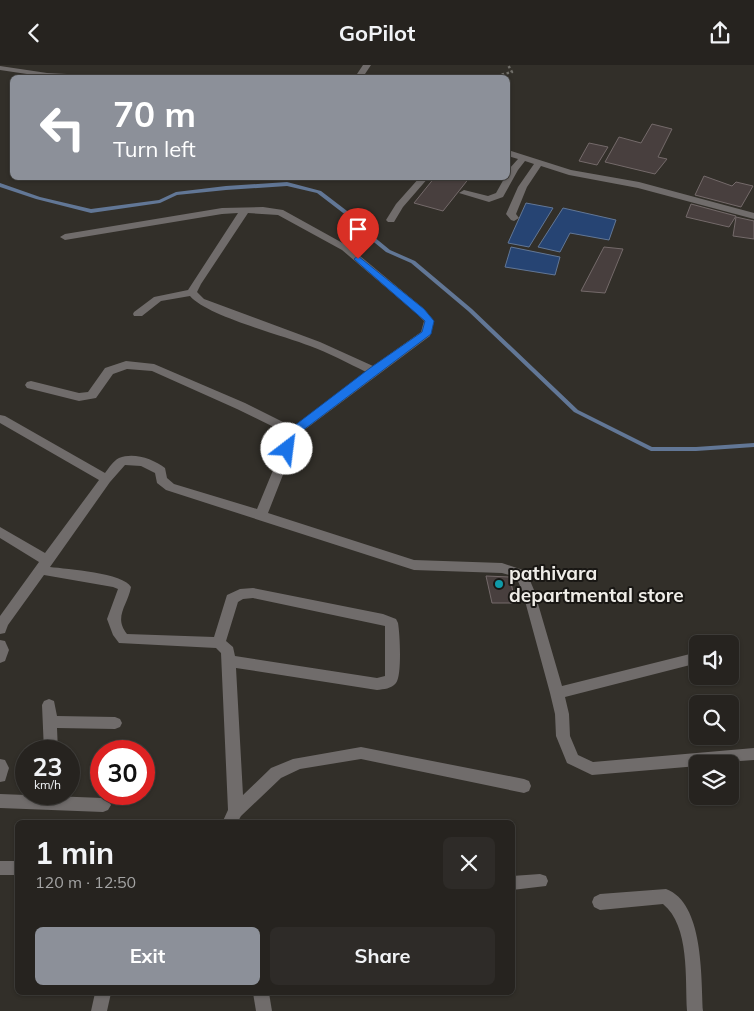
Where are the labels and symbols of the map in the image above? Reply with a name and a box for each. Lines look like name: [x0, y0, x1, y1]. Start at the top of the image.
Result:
pin: [337, 208, 379, 259]
position arrow: [260, 422, 312, 474]
place label: pathivara departmental store: [509, 561, 684, 607]
marker: pathivara departmental store: [493, 578, 505, 590]
speed limit sign: 30: [90, 740, 155, 805]

